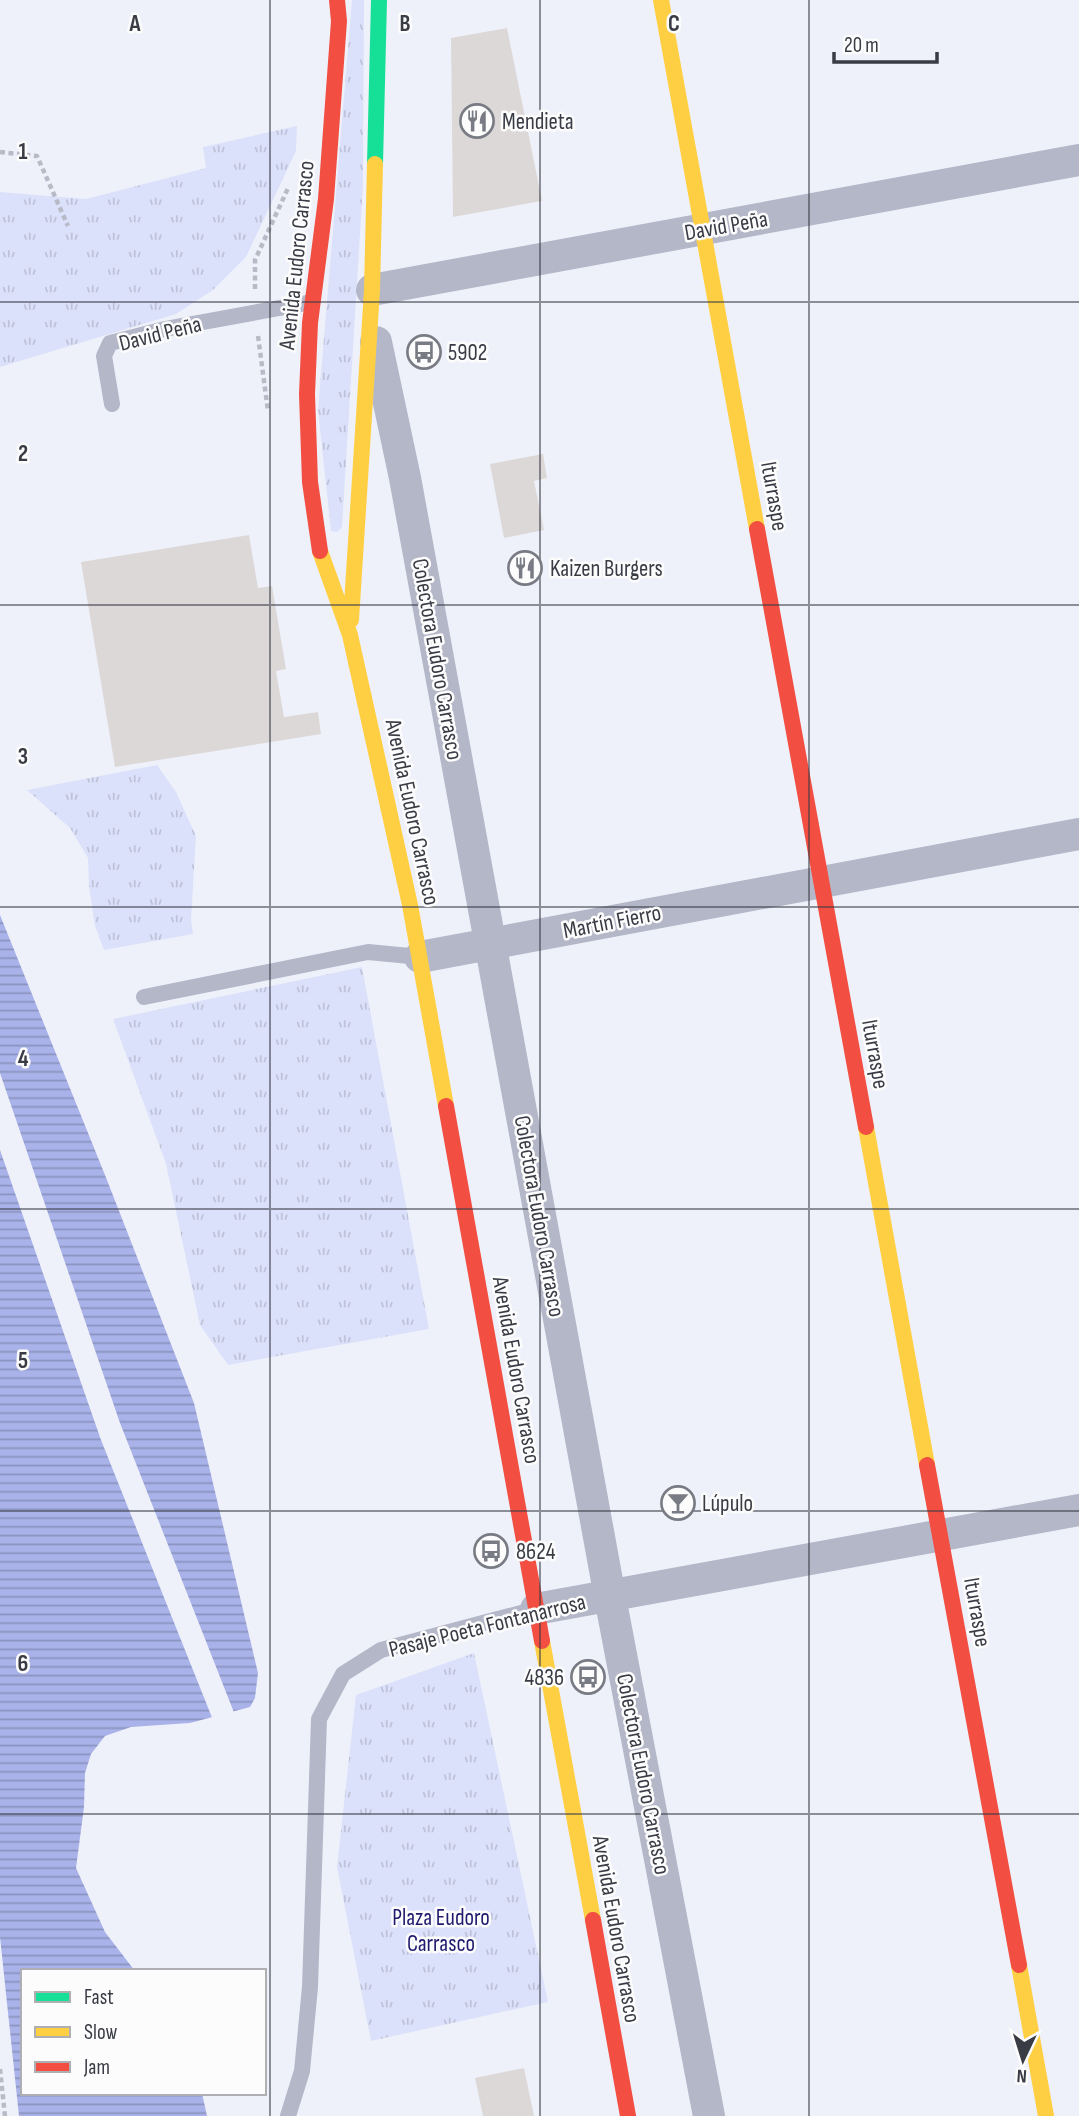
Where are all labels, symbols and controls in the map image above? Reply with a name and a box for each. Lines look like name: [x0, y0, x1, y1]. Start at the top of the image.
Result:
text: A: [129, 10, 142, 38]
text: B: [400, 10, 411, 38]
text: C: [668, 10, 680, 38]
scale bar: [834, 21, 937, 65]
text: 20 m: [844, 33, 879, 58]
restaurant icon: Mendieta: [458, 102, 496, 140]
place label: Mendieta: [502, 108, 574, 136]
text: 1: [18, 138, 28, 166]
street label: Avenida Eudoro Carrasco: [273, 159, 321, 352]
street label: David Peña: [682, 205, 770, 247]
street label: David Peña: [116, 310, 204, 358]
bus stop icon: 5902: [405, 333, 443, 371]
place label: 5902: [448, 339, 487, 367]
text: 2: [18, 440, 28, 468]
street label: Iturraspe: [754, 459, 794, 533]
restaurant icon: Kaizen Burgers: [506, 549, 544, 587]
place label: Kaizen Burgers: [550, 555, 663, 583]
street label: Colectora Eudoro Carrasco: [406, 556, 469, 762]
street label: Avenida Eudoro Carrasco: [378, 716, 445, 908]
text: 3: [18, 743, 28, 771]
street label: Martín Fierro: [561, 899, 664, 945]
street label: Iturraspe: [855, 1017, 895, 1091]
text: 4: [18, 1045, 29, 1073]
street label: Colectora Eudoro Carrasco: [508, 1113, 571, 1319]
street label: Avenida Eudoro Carrasco: [486, 1273, 546, 1466]
text: 5: [18, 1347, 28, 1375]
bar icon: Lúpulo: [659, 1484, 697, 1522]
place label: Lúpulo: [702, 1490, 753, 1518]
bus stop icon: 8624: [472, 1532, 510, 1570]
place label: 8624: [516, 1538, 556, 1566]
street label: Iturraspe: [957, 1575, 997, 1649]
street label: Pasaje Poeta Fontanarrosa: [386, 1588, 589, 1664]
text: 6: [18, 1650, 28, 1678]
bus stop icon: 4836: [569, 1658, 607, 1696]
place label: 4836: [525, 1664, 564, 1692]
street label: Colectora Eudoro Carrasco: [610, 1671, 676, 1877]
street label: Avenida Eudoro Carrasco: [586, 1832, 646, 2025]
park label: Plaza Eudoro Carrasco: [392, 1904, 490, 1958]
legend: [21, 1969, 266, 2095]
text: Fast: [84, 1985, 114, 2010]
text: Slow: [84, 2020, 118, 2045]
north arrow: [988, 2025, 1058, 2095]
text: Jam: [83, 2055, 110, 2080]
text: N: [1016, 2064, 1028, 2087]

